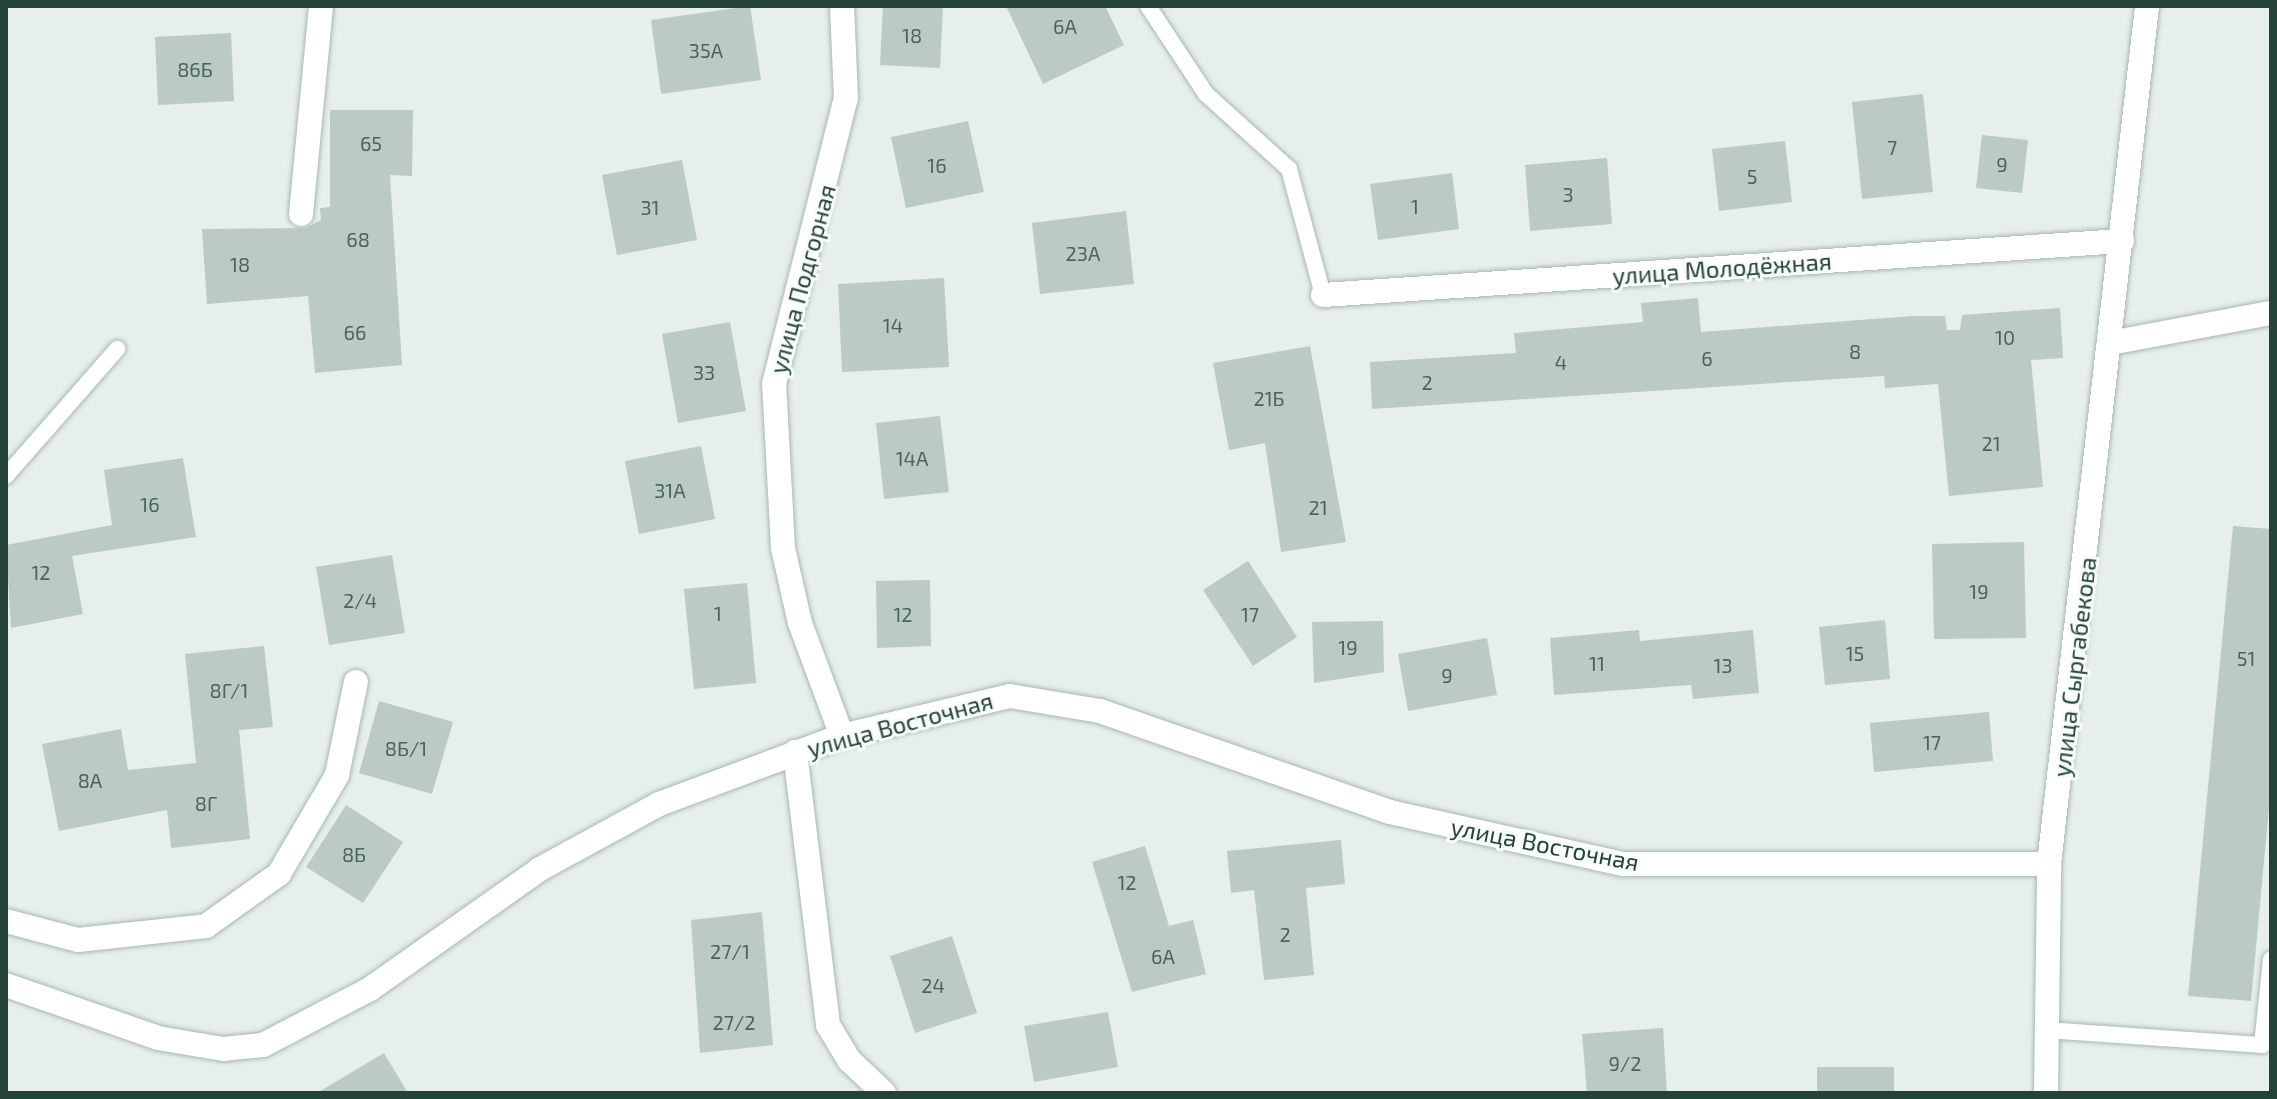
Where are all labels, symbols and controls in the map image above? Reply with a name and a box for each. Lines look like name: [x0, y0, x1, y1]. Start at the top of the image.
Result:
house number: 6А: [1053, 14, 1077, 38]
house number: 18: [902, 23, 922, 47]
house number: 35А: [689, 38, 723, 62]
house number: 86Б: [177, 57, 213, 81]
house number: 65: [360, 131, 382, 155]
house number: 7: [1887, 135, 1897, 159]
house number: 9: [1996, 152, 2008, 176]
house number: 16: [927, 153, 947, 177]
house number: 5: [1747, 164, 1757, 188]
street label: улица Подгорная: [763, 181, 841, 377]
house number: 3: [1562, 182, 1574, 206]
house number: 1: [1411, 194, 1419, 218]
house number: 31: [640, 195, 660, 219]
house number: 68: [346, 227, 370, 251]
house number: 23А: [1066, 241, 1100, 265]
street label: улица Молодёжная: [1611, 246, 1833, 290]
house number: 18: [230, 252, 250, 276]
house number: 14: [883, 313, 903, 337]
house number: 66: [344, 320, 366, 344]
house number: 10: [1995, 325, 2015, 349]
house number: 8: [1849, 339, 1861, 363]
house number: 6: [1701, 346, 1713, 370]
house number: 4: [1555, 350, 1567, 374]
house number: 33: [693, 360, 715, 384]
house number: 2: [1421, 370, 1433, 394]
house number: 21Б: [1253, 386, 1285, 410]
house number: 21: [1981, 431, 2001, 455]
house number: 14А: [896, 446, 928, 470]
house number: 31А: [654, 478, 686, 502]
house number: 16: [140, 492, 160, 516]
house number: 21: [1308, 495, 1328, 519]
street label: улица Сыргабекова: [2046, 555, 2102, 779]
house number: 12: [31, 560, 51, 584]
house number: 19: [1969, 579, 1989, 603]
house number: 2/4: [343, 588, 377, 612]
house number: 1: [714, 601, 722, 625]
house number: 12: [893, 602, 913, 626]
house number: 17: [1241, 602, 1259, 626]
house number: 19: [1338, 635, 1358, 659]
house number: 15: [1846, 641, 1864, 665]
house number: 51: [2237, 646, 2255, 670]
house number: 11: [1589, 651, 1605, 675]
house number: 13: [1713, 653, 1733, 677]
house number: 9: [1441, 663, 1453, 687]
house number: 8Г/1: [210, 678, 248, 702]
street label: улица Восточная: [804, 685, 996, 763]
house number: 17: [1923, 730, 1941, 754]
house number: 8Б/1: [385, 736, 427, 760]
house number: 8А: [78, 768, 102, 792]
house number: 8Г: [195, 791, 217, 815]
street label: улица Восточная: [1448, 812, 1642, 876]
house number: 8Б: [342, 842, 366, 866]
house number: 12: [1117, 870, 1137, 894]
house number: 2: [1279, 922, 1291, 946]
house number: 27/1: [710, 939, 750, 963]
house number: 6А: [1151, 944, 1175, 968]
house number: 24: [921, 973, 945, 997]
house number: 27/2: [712, 1010, 756, 1034]
house number: 9/2: [1608, 1051, 1642, 1075]

